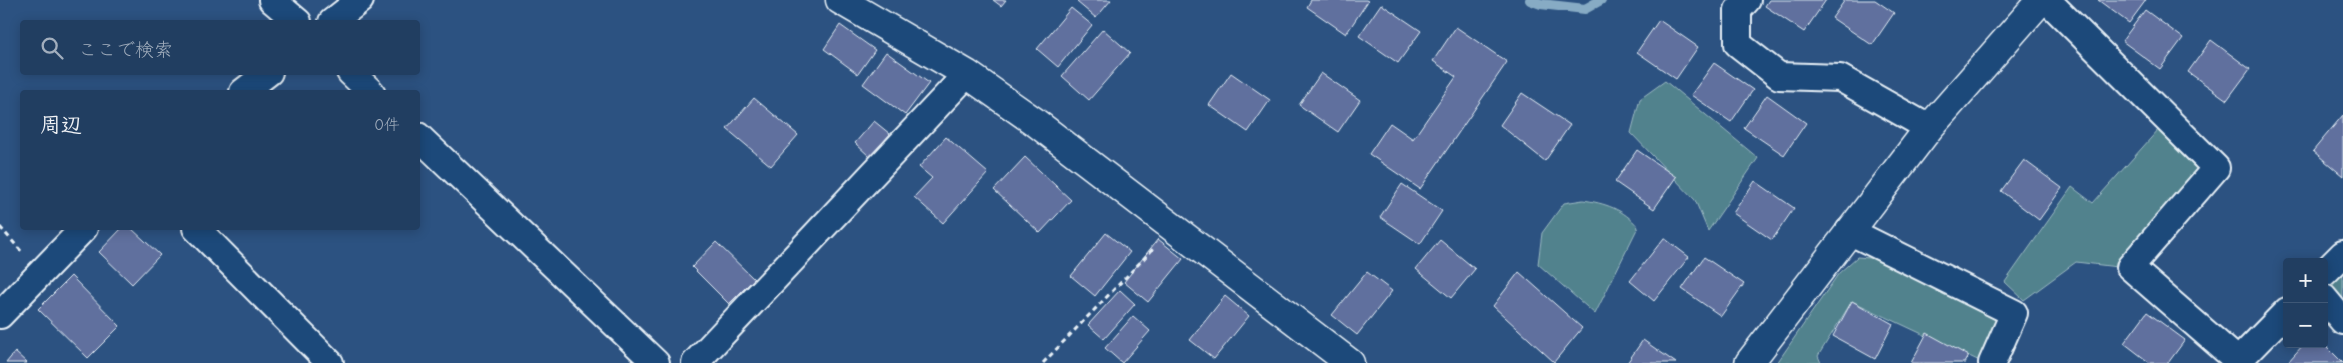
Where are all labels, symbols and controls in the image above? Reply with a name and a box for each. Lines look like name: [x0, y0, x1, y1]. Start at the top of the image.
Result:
search box: [20, 20, 420, 75]
icon: search: [38, 34, 66, 62]
text: ここで検索: [78, 39, 173, 61]
text: 周辺: [40, 113, 82, 137]
text: 0件: [374, 116, 400, 134]
map controls: [2283, 258, 2328, 348]
button: +: [2283, 258, 2328, 303]
button: −: [2283, 303, 2328, 348]

